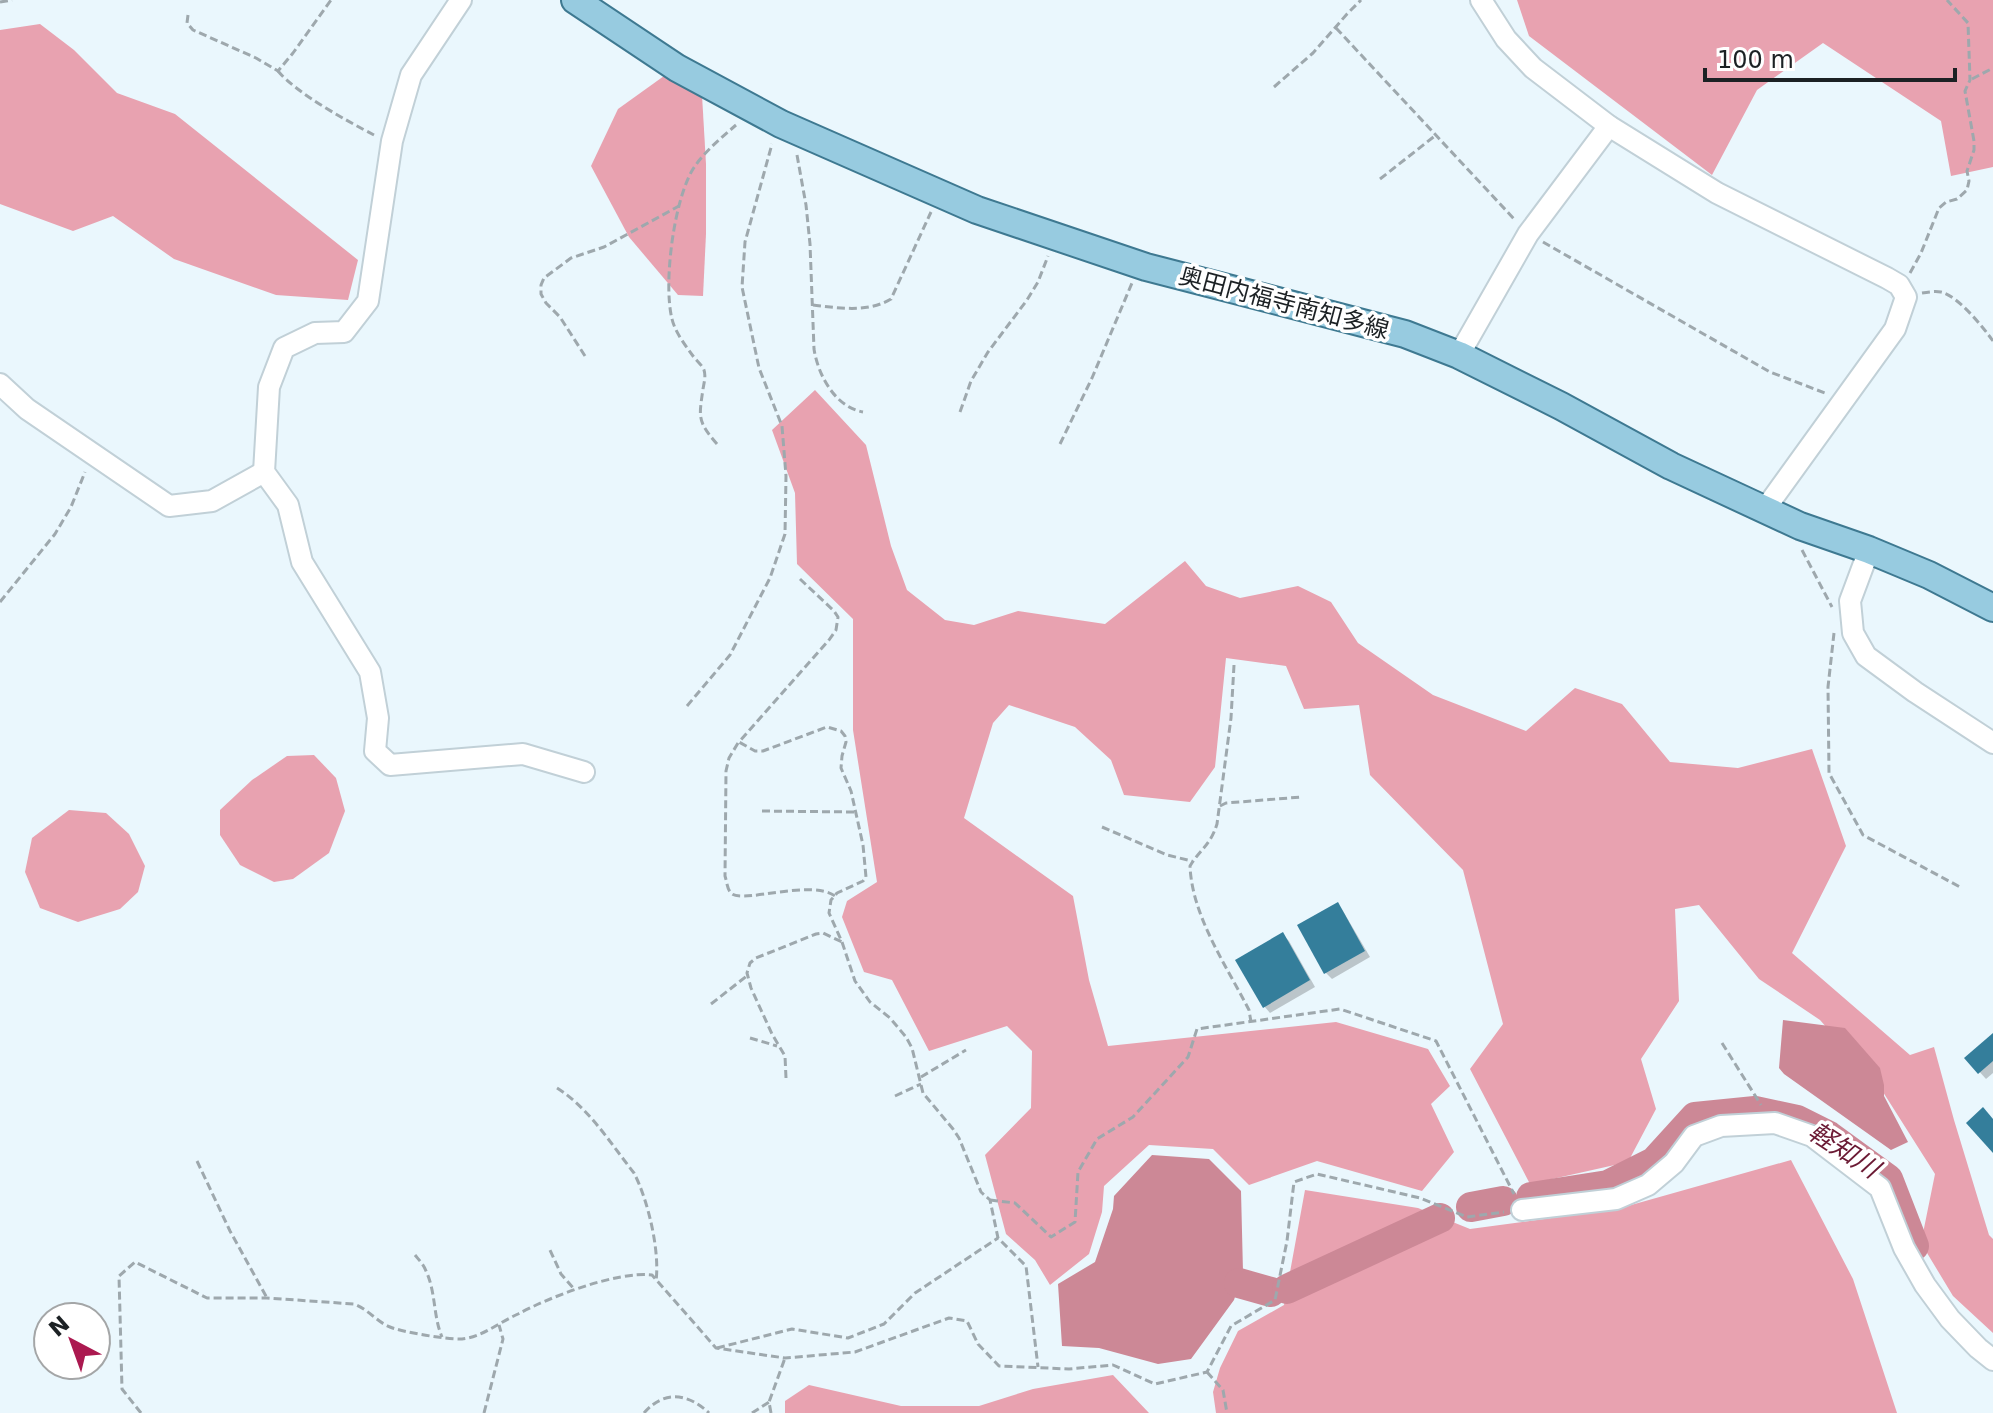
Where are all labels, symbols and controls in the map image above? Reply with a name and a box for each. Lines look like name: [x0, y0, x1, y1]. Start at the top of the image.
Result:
scale bar: [1705, 32, 1955, 82]
text: 100 m: [1717, 46, 1794, 74]
street label: 奥田内福寺南知多線: [1176, 262, 1392, 344]
water label: 軽知川: [1803, 1116, 1887, 1185]
north arrow: [32, 1301, 112, 1381]
text: N: [44, 1311, 74, 1342]

